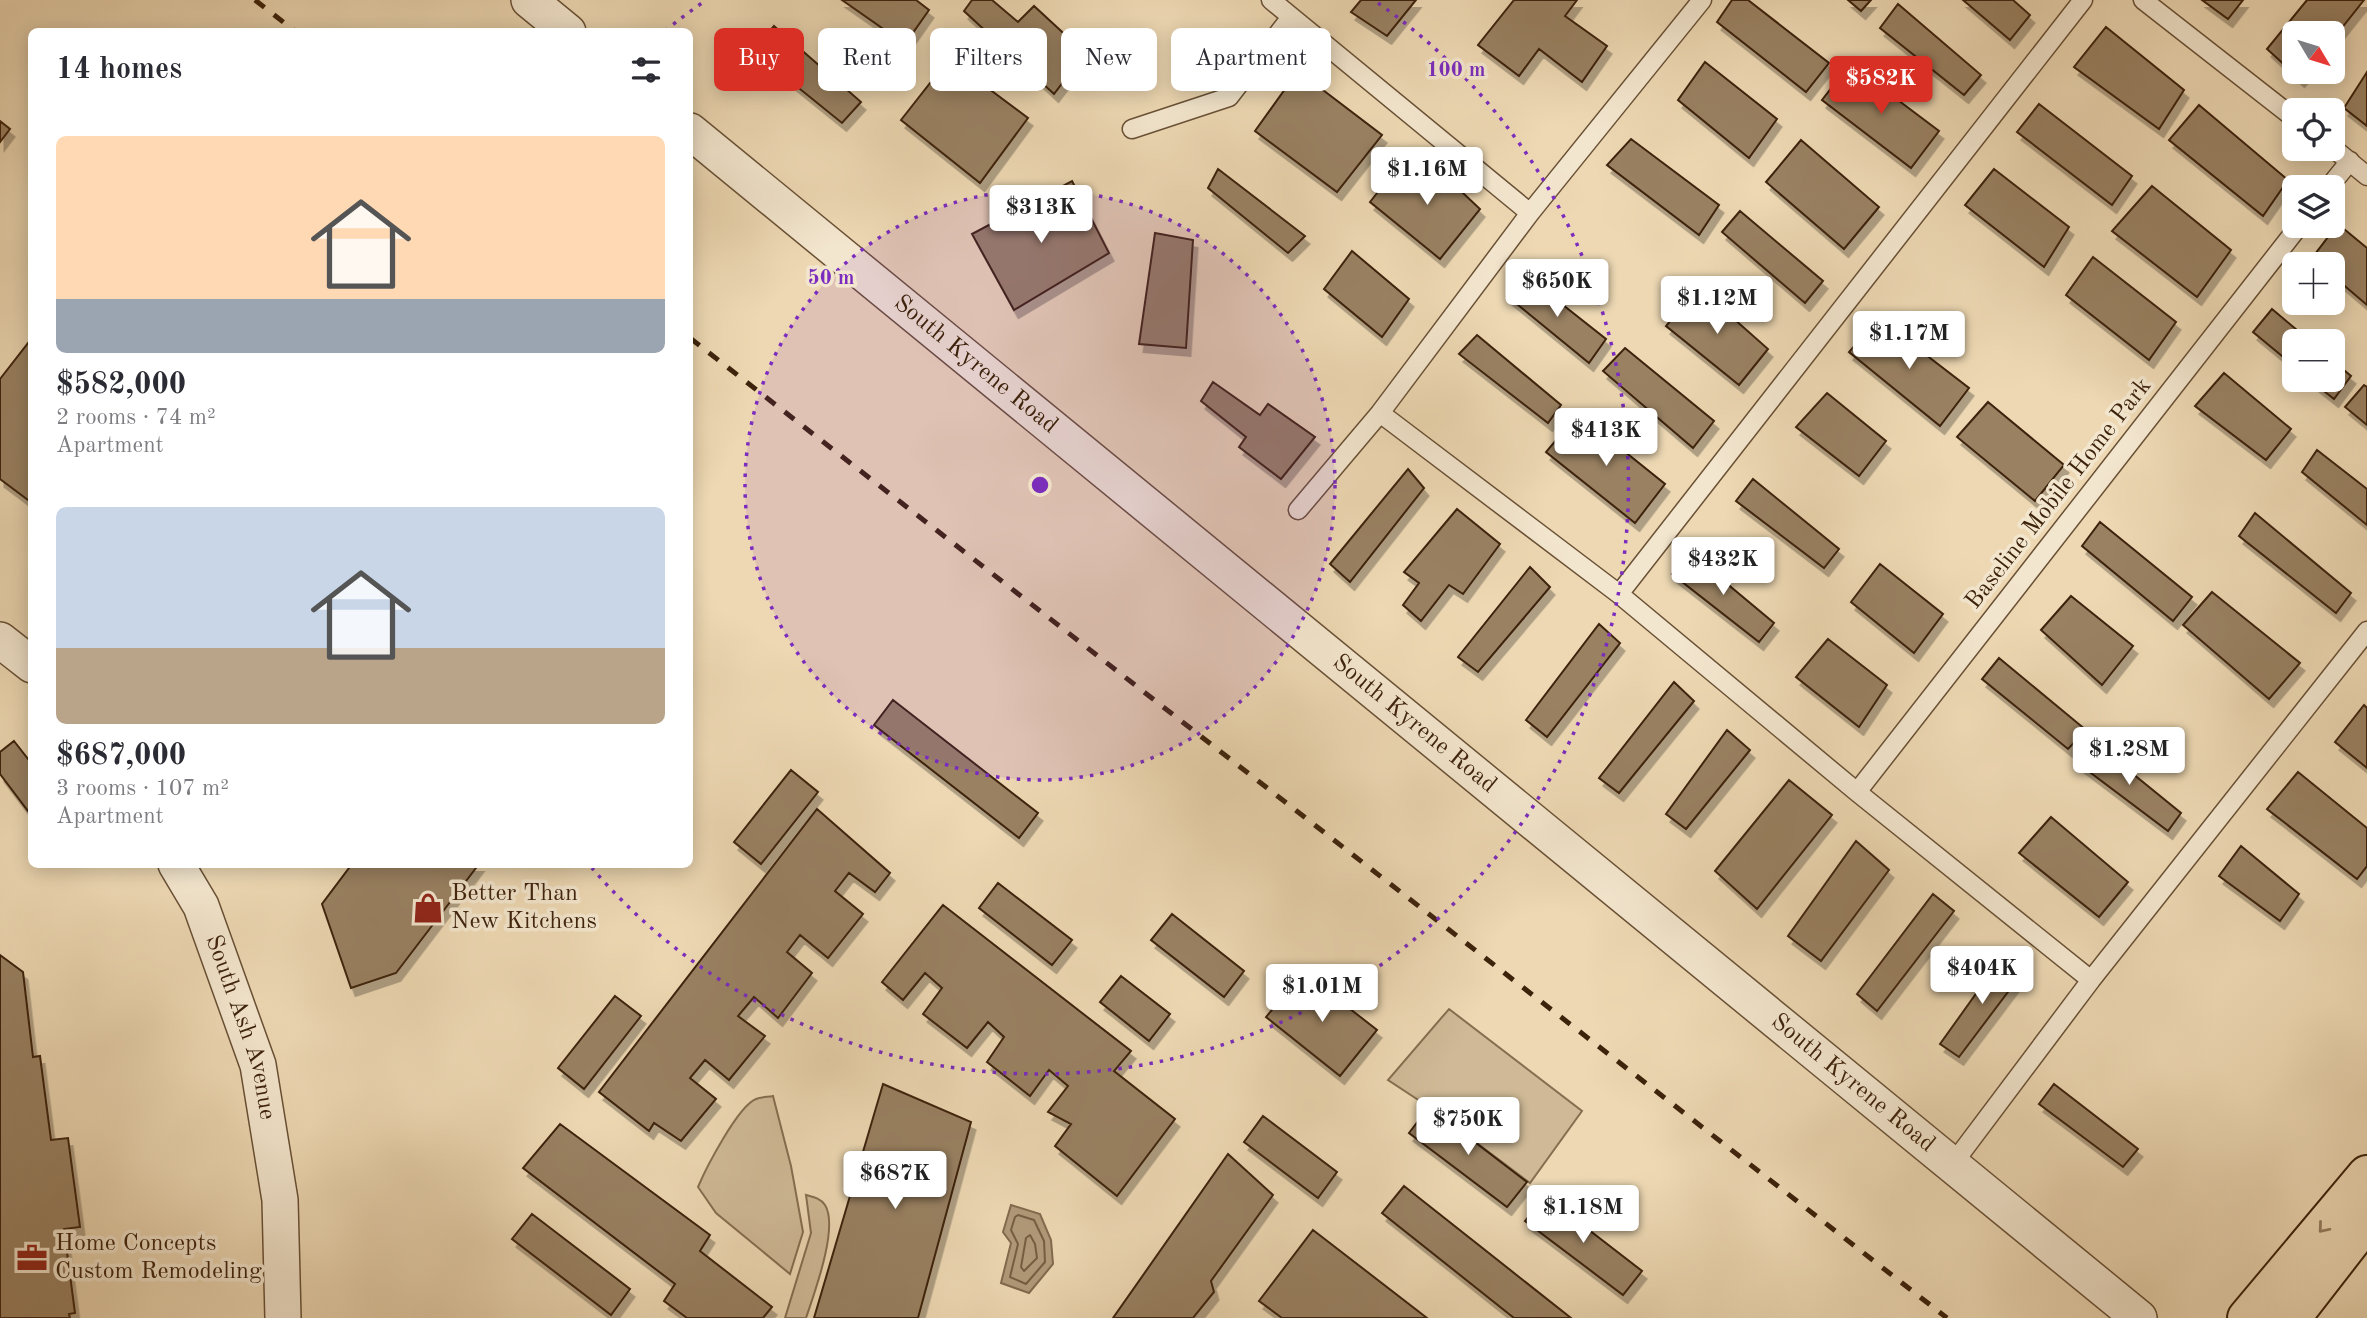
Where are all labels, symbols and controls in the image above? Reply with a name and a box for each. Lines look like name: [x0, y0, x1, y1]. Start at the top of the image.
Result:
north arrow: [2282, 21, 2345, 84]
map controls: [2282, 21, 2345, 392]
chip: Buy: [714, 28, 804, 91]
chip: Rent: [818, 28, 916, 91]
chip: Filters: [930, 28, 1047, 91]
chip: New: [1061, 28, 1157, 91]
chip: Apartment: [1171, 28, 1331, 91]
icon: filters: [627, 51, 665, 89]
text: 14 homes: [56, 55, 182, 85]
pin: $582K: [1832, 57, 1930, 116]
text: 100 m: [1426, 60, 1486, 81]
text: $582K: [1845, 67, 1917, 90]
button: locate: [2282, 98, 2345, 161]
pin: $1.16M: [1370, 148, 1484, 207]
text: $1.16M: [1387, 158, 1467, 181]
button: layers: [2282, 175, 2345, 238]
icon: home: [298, 181, 424, 307]
pin: $313K: [992, 186, 1090, 245]
text: $313K: [1005, 196, 1077, 219]
button: +: [2282, 252, 2345, 315]
pin: $650K: [1508, 260, 1606, 319]
text: 50 m: [807, 268, 855, 289]
text: $650K: [1521, 270, 1593, 293]
pin: $1.12M: [1660, 276, 1774, 336]
text: $1.12M: [1677, 287, 1757, 310]
street label: South Kyrene Road: [889, 291, 1062, 439]
pin: $1.17M: [1852, 312, 1966, 371]
text: $1.17M: [1869, 322, 1949, 345]
button: −: [2282, 329, 2345, 392]
text: $582,000: [56, 370, 186, 400]
street label: Baseline Mobile Home Park: [1962, 374, 2156, 614]
text: 2 rooms · 74 m²: [56, 406, 216, 429]
pin: $413K: [1557, 408, 1655, 468]
text: $413K: [1570, 419, 1642, 442]
text: Apartment: [56, 434, 164, 457]
centre of rings: [1028, 473, 1052, 497]
pin: $432K: [1674, 538, 1772, 597]
text: $432K: [1687, 548, 1759, 571]
icon: home: [298, 552, 424, 678]
street label: South Kyrene Road: [1328, 650, 1501, 798]
pin: $1.28M: [2072, 728, 2186, 787]
text: $1.28M: [2089, 738, 2169, 761]
text: $687,000: [56, 741, 186, 771]
text: 3 rooms · 107 m²: [56, 777, 229, 800]
text: Apartment: [56, 805, 164, 828]
place label: Better Than New Kitchens: [451, 882, 597, 934]
shop icon: Better Than New Kitchens: [411, 891, 445, 925]
street label: South Ash Avenue: [200, 932, 279, 1122]
pin: $404K: [1933, 946, 2031, 1006]
text: $404K: [1946, 957, 2018, 980]
pin: $1.01M: [1265, 964, 1379, 1024]
text: $1.01M: [1282, 975, 1362, 998]
street label: South Kyrene Road: [1766, 1010, 1939, 1157]
pin: $750K: [1419, 1098, 1517, 1157]
text: $750K: [1432, 1108, 1504, 1131]
pin: $687K: [846, 1152, 944, 1211]
text: $687K: [859, 1162, 931, 1185]
pin: $1.18M: [1526, 1186, 1640, 1245]
text: $1.18M: [1543, 1196, 1623, 1219]
one-way arrow: [2319, 1219, 2331, 1232]
place label: Home Concepts Custom Remodeling: [55, 1232, 262, 1284]
office icon: Home Concepts Custom Remodeling: [15, 1241, 49, 1275]

